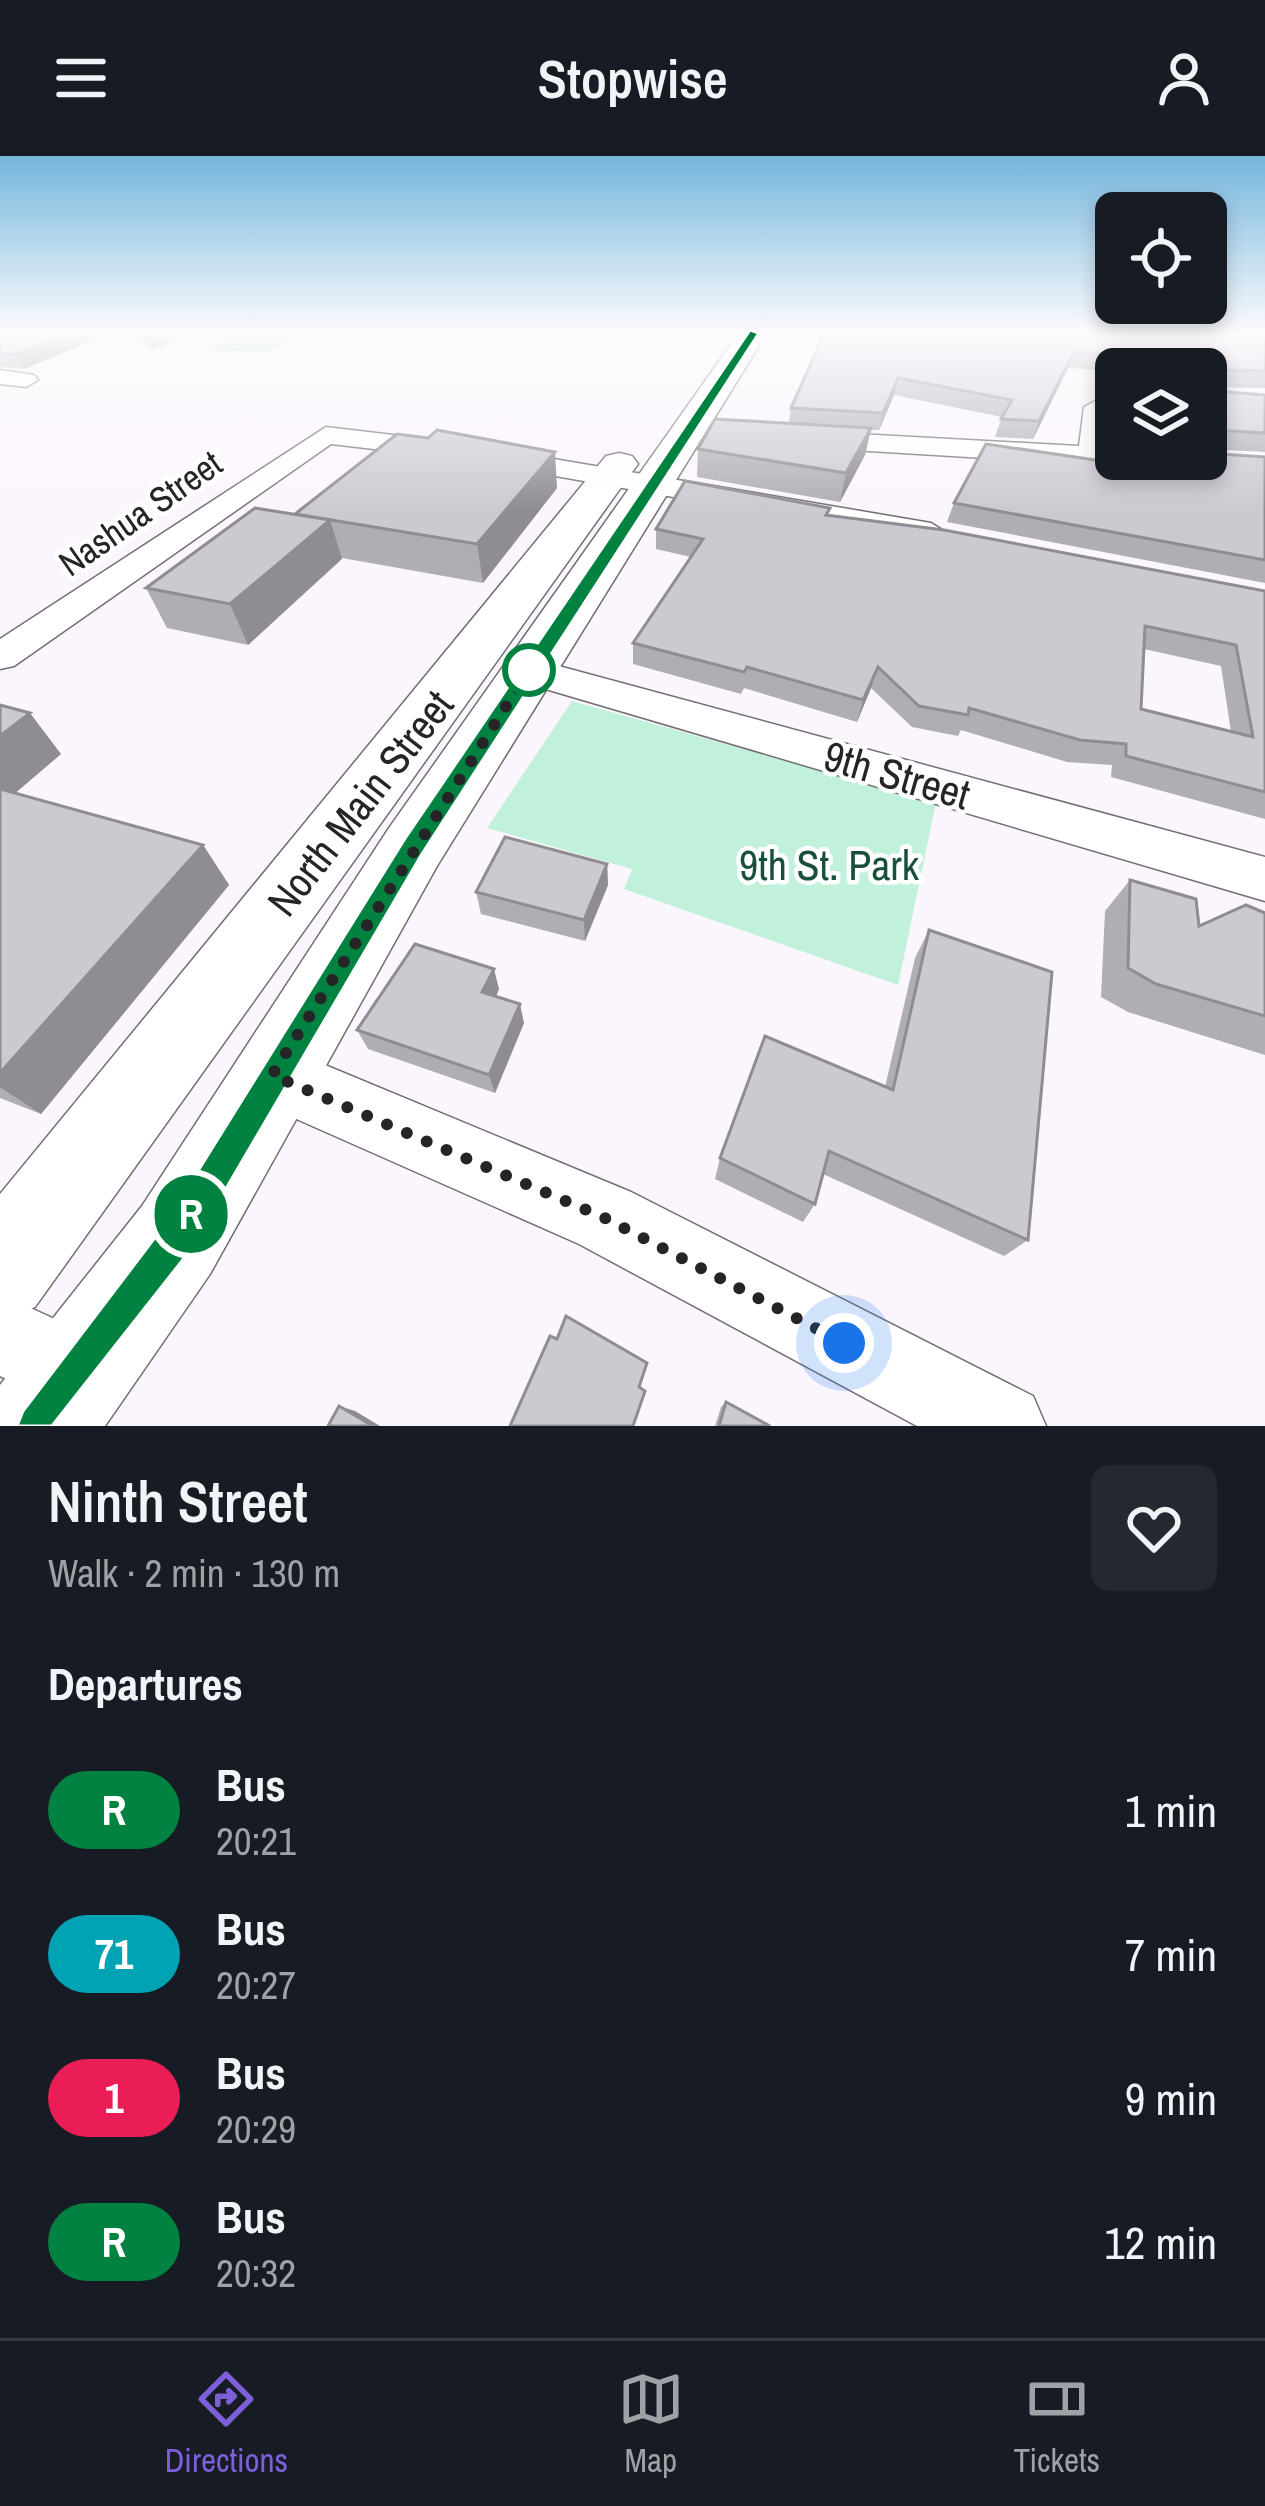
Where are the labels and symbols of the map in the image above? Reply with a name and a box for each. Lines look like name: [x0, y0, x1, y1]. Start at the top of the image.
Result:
street label: Nashua Street: [49, 439, 231, 587]
unlabelled marker: [504, 645, 554, 695]
street label: North Main Street: [254, 679, 466, 927]
street label: 9th Street: [817, 728, 977, 822]
park label: 9th St. Park: [739, 837, 920, 893]
line badge: R: [152, 1175, 230, 1253]
your location: [814, 1313, 874, 1373]

